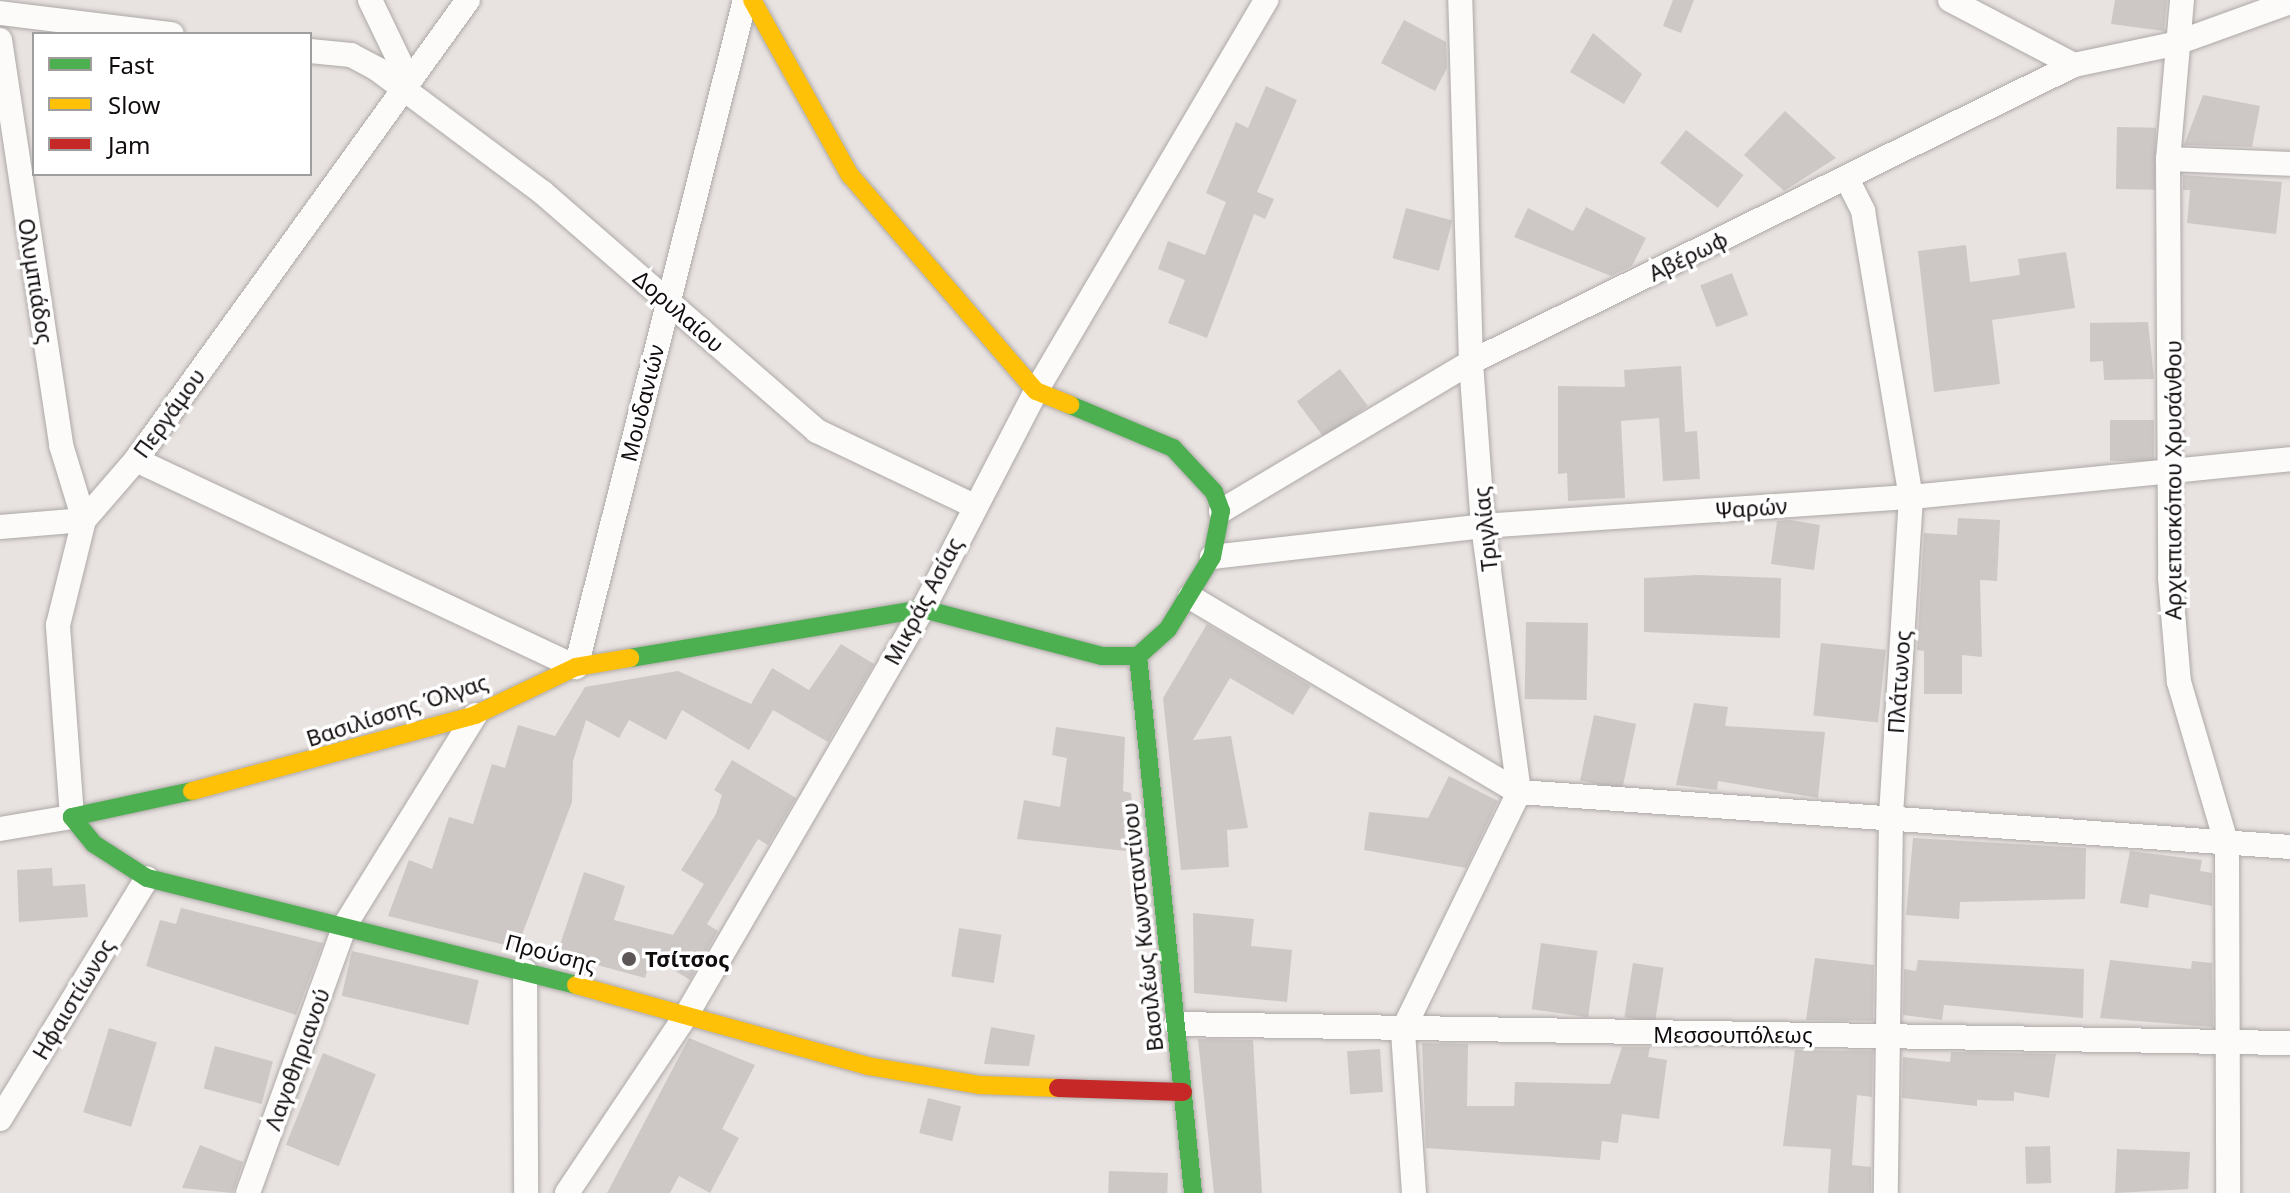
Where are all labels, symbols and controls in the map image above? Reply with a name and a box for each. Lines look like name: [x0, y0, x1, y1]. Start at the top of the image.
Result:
legend: [32, 32, 312, 176]
text: Fast: [108, 48, 154, 81]
text: Slow: [108, 88, 160, 121]
text: Jam: [108, 128, 150, 161]
street label: Ολυμπιάδος: [13, 216, 59, 346]
street label: Αβέρωφ: [1644, 226, 1732, 286]
street label: Δορυλαίου: [628, 265, 730, 357]
street label: Αρχιεπισκόπου Χρυσάνθου: [2160, 340, 2186, 620]
street label: Μουδανιών: [615, 342, 669, 464]
street label: Περγάμου: [128, 363, 210, 463]
street label: Τριγλίας: [1467, 485, 1503, 573]
street label: Ψαρών: [1714, 492, 1788, 524]
street label: Μικράς Ασίας: [878, 533, 968, 669]
street label: Πλάτωνος: [1882, 630, 1916, 734]
street label: Βασιλίσσης Όλγας: [303, 668, 491, 752]
street label: Βασιλέως Κωνσταντίνου: [1116, 801, 1168, 1053]
street label: Προύσης: [503, 928, 599, 978]
street label: Ηφαιστίωνος: [27, 934, 119, 1064]
place label: Τσίτσος: [645, 946, 730, 972]
marker: Τσίτσος: [620, 950, 638, 968]
street label: Λαγοθηριανού: [259, 984, 335, 1134]
street label: Μεσσουπόλεως: [1653, 1022, 1813, 1048]

